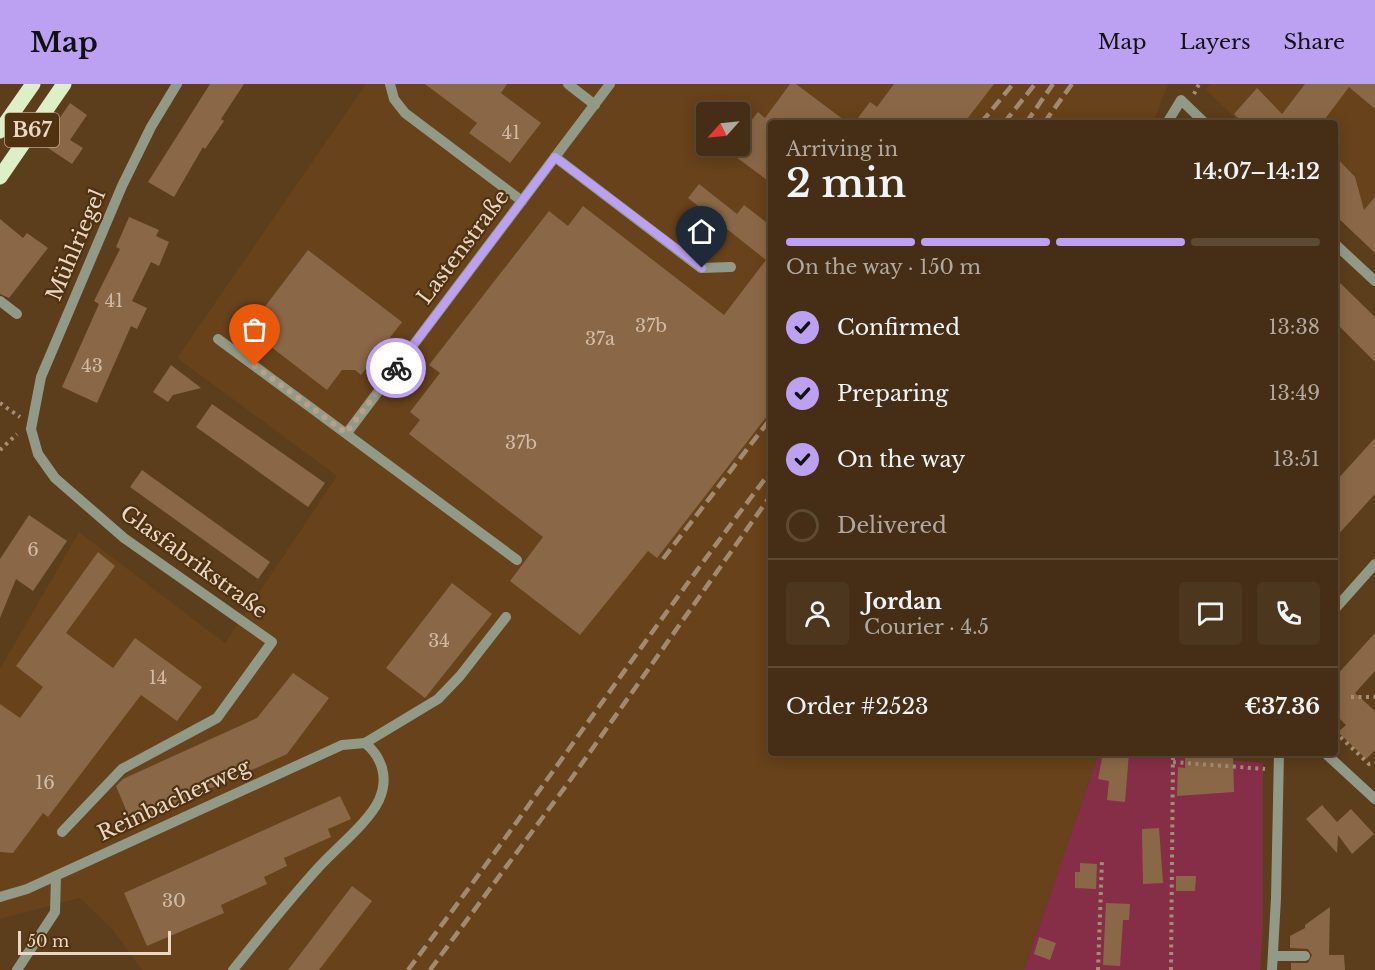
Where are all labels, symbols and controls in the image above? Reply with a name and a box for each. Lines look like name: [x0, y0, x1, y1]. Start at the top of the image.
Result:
text: Map: [30, 25, 98, 60]
text: Map: [1098, 29, 1147, 55]
text: Layers: [1180, 29, 1251, 55]
text: Share: [1284, 29, 1345, 55]
north arrow: [696, 102, 750, 156]
map controls: [696, 102, 750, 156]
road number: B67: [5, 113, 59, 147]
house number: 41: [502, 122, 520, 144]
text: Arriving in: [786, 137, 898, 161]
text: 14:07–14:12: [1193, 158, 1320, 185]
text: 2 min: [786, 159, 906, 208]
street label: Mühlriegel: [41, 185, 111, 305]
street label: Lastenstraße: [412, 185, 514, 309]
pin: [676, 206, 727, 268]
icon: home: [685, 215, 718, 248]
text: On the way · 150 m: [786, 255, 981, 279]
house number: 41: [105, 290, 123, 312]
pin: [229, 304, 280, 366]
icon: check: [786, 311, 819, 344]
icon: bag: [238, 313, 271, 346]
text: Confirmed: [837, 314, 960, 341]
house number: 37b: [635, 315, 667, 337]
text: 13:38: [1269, 315, 1320, 339]
house number: 37a: [585, 328, 615, 350]
courier: [366, 338, 426, 398]
icon: bike: [380, 352, 413, 385]
house number: 43: [81, 355, 103, 377]
icon: check: [786, 377, 819, 410]
text: Preparing: [837, 380, 948, 407]
text: 13:49: [1269, 381, 1320, 405]
house number: 37b: [505, 432, 537, 454]
icon: check: [786, 443, 819, 476]
text: On the way: [837, 446, 965, 473]
text: 13:51: [1273, 447, 1320, 471]
street label: Glasfabrikstraße: [115, 500, 273, 624]
text: Delivered: [837, 512, 947, 539]
house number: 6: [27, 539, 39, 561]
button: person: [786, 582, 849, 645]
button: chat: [1179, 582, 1242, 645]
button: phone: [1257, 582, 1320, 645]
text: Jordan: [864, 588, 942, 615]
text: Courier · 4.5: [864, 615, 989, 639]
house number: 34: [428, 630, 450, 652]
house number: 14: [149, 667, 167, 689]
text: Order #2523: [786, 693, 929, 720]
text: €37.36: [1245, 693, 1320, 720]
street label: Reinbacherweg: [94, 753, 255, 847]
house number: 16: [35, 772, 55, 794]
house number: 30: [162, 890, 186, 912]
scale bar: [18, 928, 171, 956]
text: 50 m: [27, 931, 69, 951]

